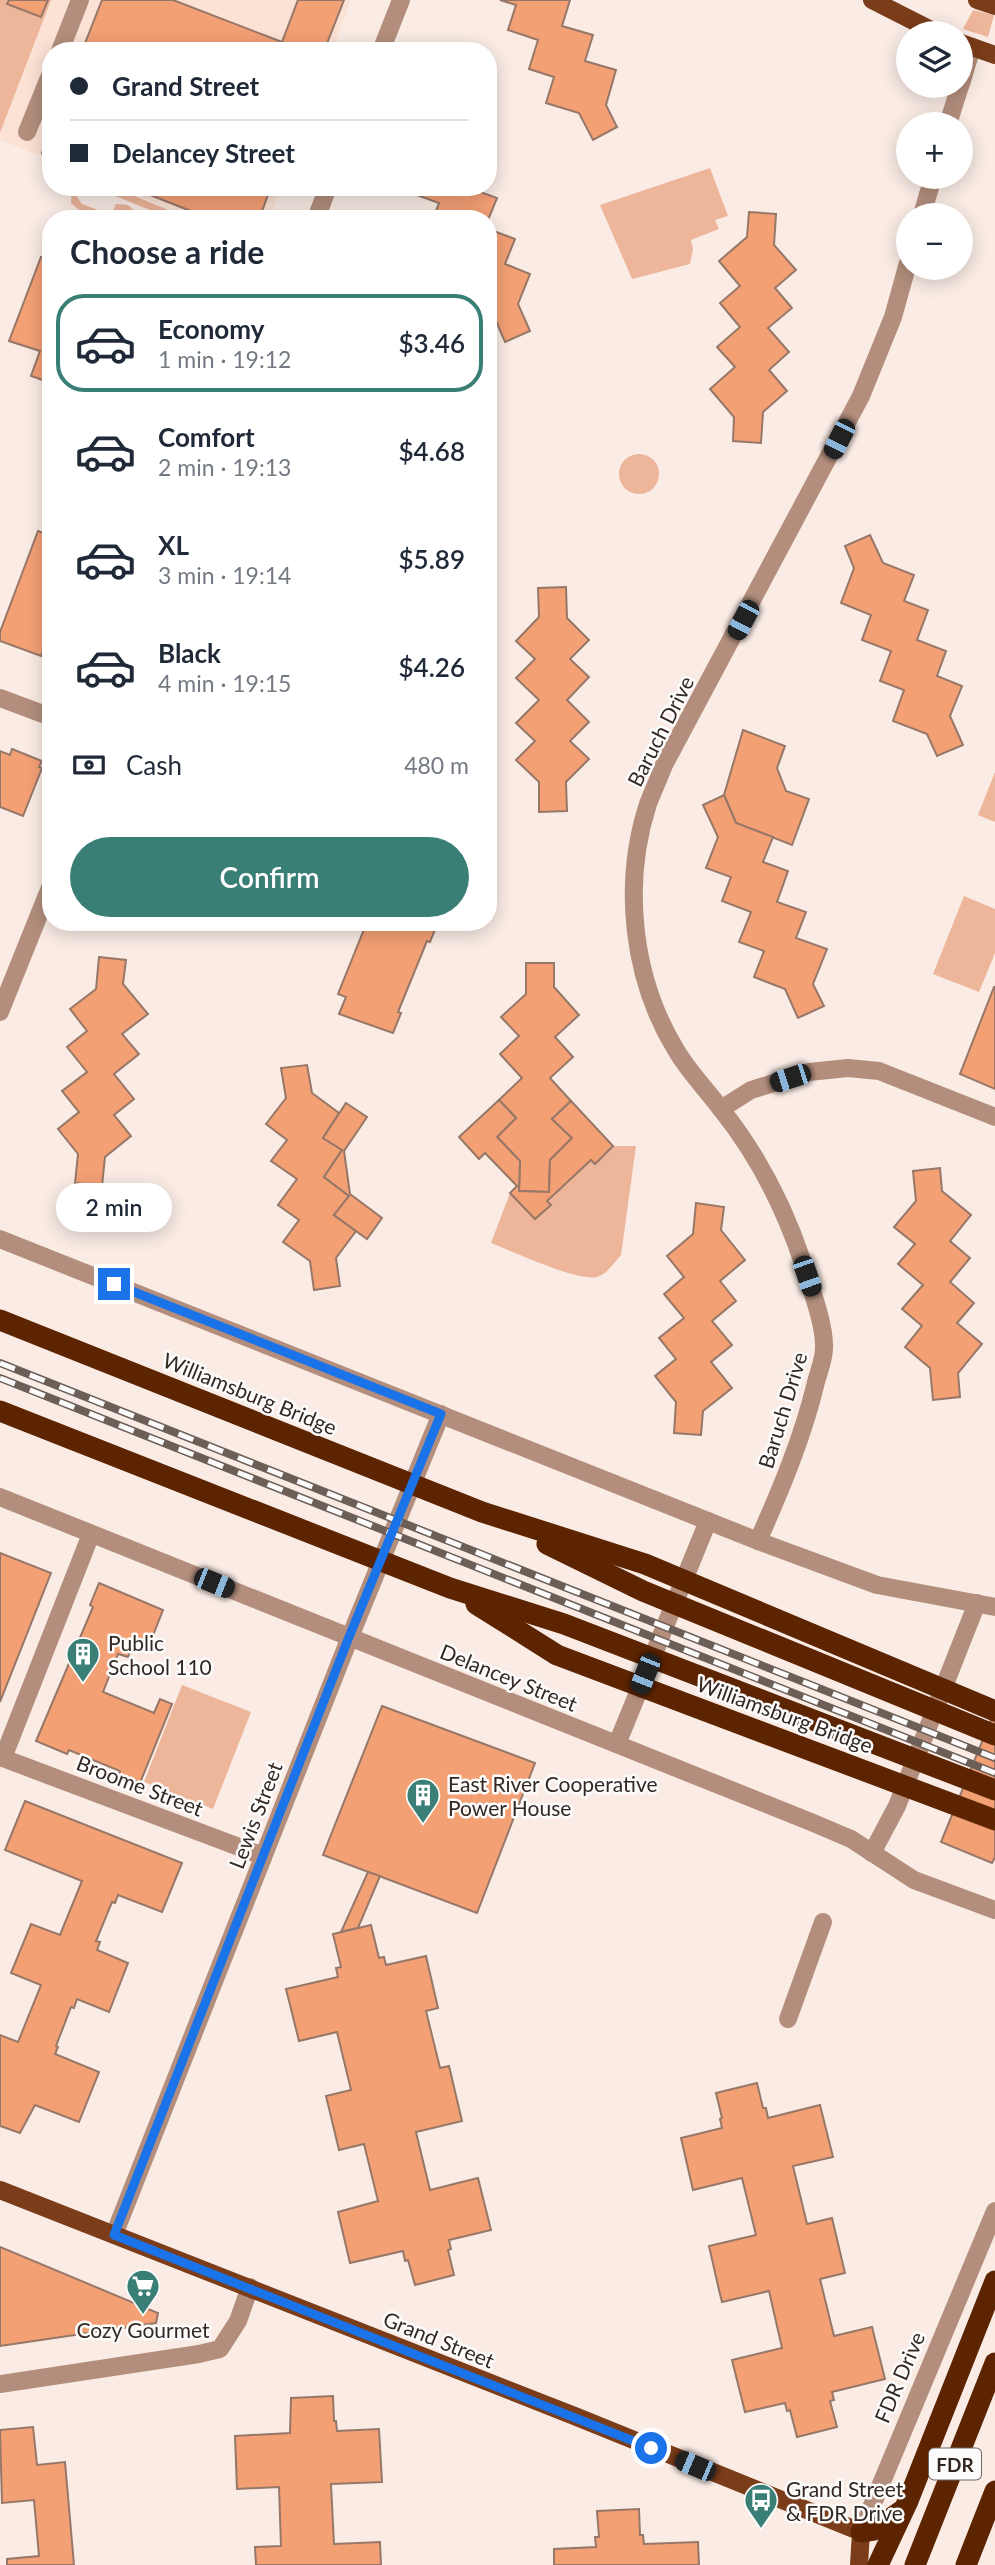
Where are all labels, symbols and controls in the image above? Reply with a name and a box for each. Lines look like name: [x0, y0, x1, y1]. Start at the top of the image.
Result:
map controls: [896, 21, 973, 280]
button: layers: [896, 21, 973, 98]
text: Grand Street: [112, 70, 259, 102]
button: +: [896, 112, 973, 189]
text: Delancey Street: [112, 137, 295, 169]
button: −: [896, 203, 973, 280]
text: Choose a ride: [70, 232, 264, 271]
icon: car: [74, 312, 137, 375]
text: Economy: [158, 313, 264, 345]
text: $3.46: [399, 327, 465, 359]
text: 1 min · 19:12: [158, 345, 291, 373]
car: [821, 416, 858, 462]
icon: car: [74, 420, 137, 483]
text: Comfort: [158, 421, 255, 453]
text: $4.68: [399, 435, 465, 467]
text: 2 min · 19:13: [158, 453, 291, 481]
icon: car: [74, 528, 137, 591]
text: XL: [158, 529, 189, 561]
text: $5.89: [399, 543, 465, 575]
text: 3 min · 19:14: [158, 561, 291, 589]
car: [724, 597, 763, 643]
icon: car: [74, 636, 137, 699]
text: Black: [158, 637, 221, 669]
text: $4.26: [399, 651, 465, 683]
text: 4 min · 19:15: [158, 669, 291, 697]
street label: Baruch Drive: [622, 672, 698, 790]
icon: cash: [70, 746, 108, 784]
text: Cash: [126, 749, 182, 781]
text: 480 m: [404, 751, 469, 779]
button: Confirm: [70, 837, 469, 917]
car: [767, 1062, 814, 1094]
callout: 2 min: [56, 1182, 172, 1232]
text: 2 min: [86, 1193, 142, 1221]
car: [791, 1253, 824, 1299]
route end: [98, 1268, 130, 1300]
street label: Williamsburg Bridge: [159, 1347, 341, 1439]
street label: Baruch Drive: [752, 1349, 812, 1471]
car: [191, 1565, 238, 1601]
place label: Public School 110: [108, 1630, 212, 1679]
building icon: Public School 110: [64, 1635, 102, 1684]
street label: Delancey Street: [437, 1638, 582, 1716]
car: [628, 1651, 663, 1697]
street label: Williamsburg Bridge: [694, 1671, 876, 1757]
street label: Broome Street: [73, 1749, 207, 1821]
street label: Lewis Street: [223, 1758, 287, 1872]
place label: East River Cooperative Power House: [448, 1771, 658, 1820]
building icon: East River Cooperative Power House: [404, 1776, 442, 1825]
supermarket icon: Cozy Gourmet: [124, 2267, 162, 2316]
street label: Grand Street: [380, 2305, 498, 2373]
place label: Cozy Gourmet: [77, 2317, 210, 2342]
street label: FDR Drive: [869, 2328, 929, 2426]
route start: [635, 2432, 667, 2464]
car: [672, 2448, 719, 2484]
road number: FDR: [929, 2448, 981, 2480]
place label: Grand Street & FDR Drive: [786, 2476, 904, 2525]
bus stop icon: Grand Street & FDR Drive: [742, 2481, 780, 2530]

